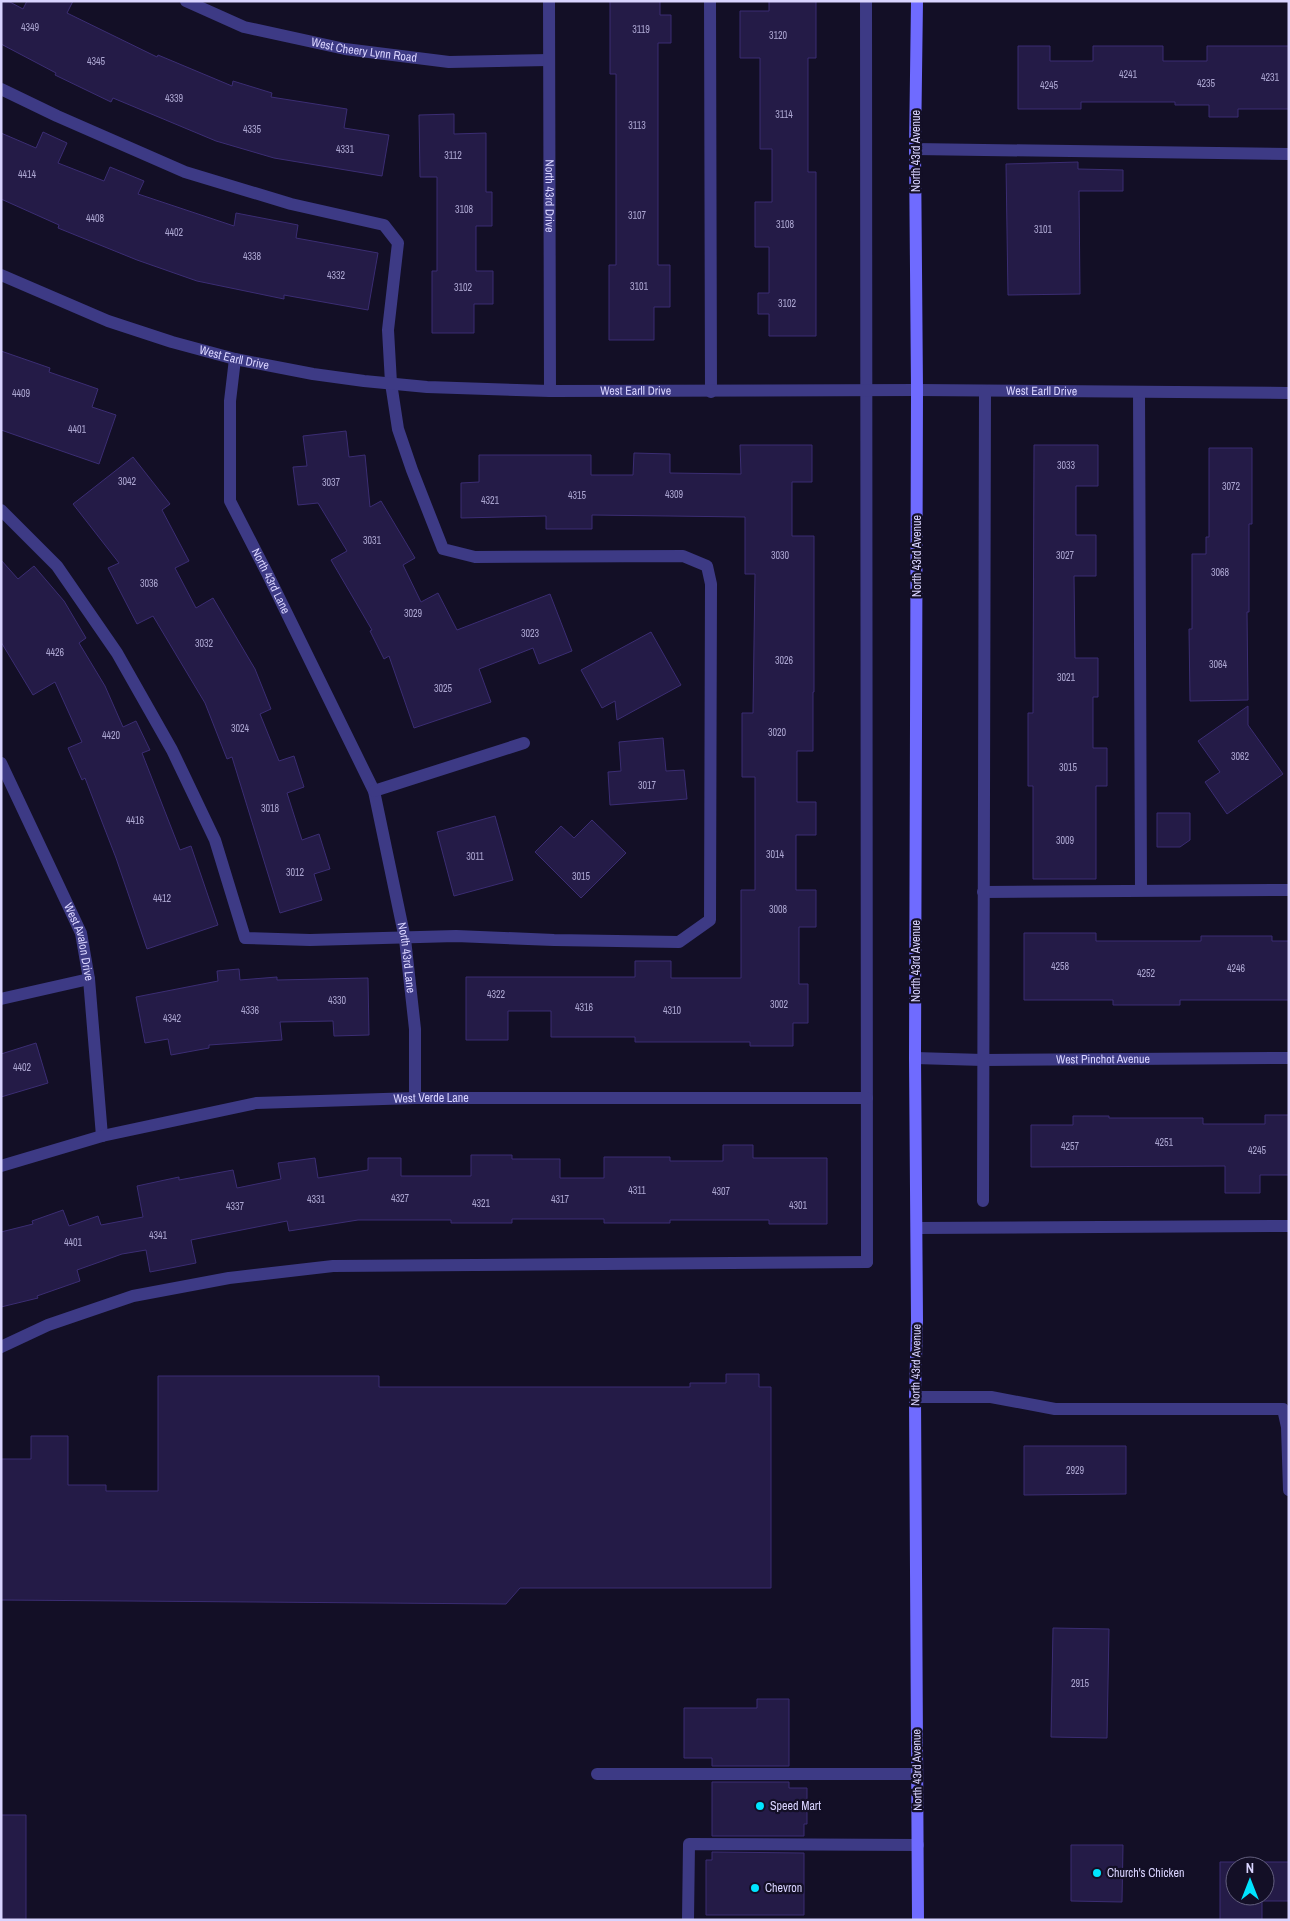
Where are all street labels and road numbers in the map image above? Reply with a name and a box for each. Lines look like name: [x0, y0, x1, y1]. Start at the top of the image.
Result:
street label: West Cheery Lynn Road: [310, 34, 418, 66]
street label: North 43rd Avenue: [908, 110, 924, 192]
street label: North 43rd Drive: [541, 160, 558, 232]
street label: West Earll Drive: [198, 342, 270, 373]
street label: West Earll Drive: [600, 383, 671, 399]
street label: West Earll Drive: [1006, 383, 1077, 399]
street label: North 43rd Avenue: [909, 515, 925, 597]
street label: North 43rd Lane: [248, 545, 294, 616]
street label: West Avalon Drive: [60, 900, 97, 982]
street label: North 43rd Avenue: [908, 920, 924, 1002]
street label: North 43rd Lane: [394, 921, 419, 994]
street label: West Pinchot Avenue: [1056, 1051, 1150, 1068]
street label: West Verde Lane: [393, 1090, 469, 1107]
street label: North 43rd Avenue: [907, 1324, 925, 1406]
street label: North 43rd Avenue: [908, 1729, 926, 1811]

